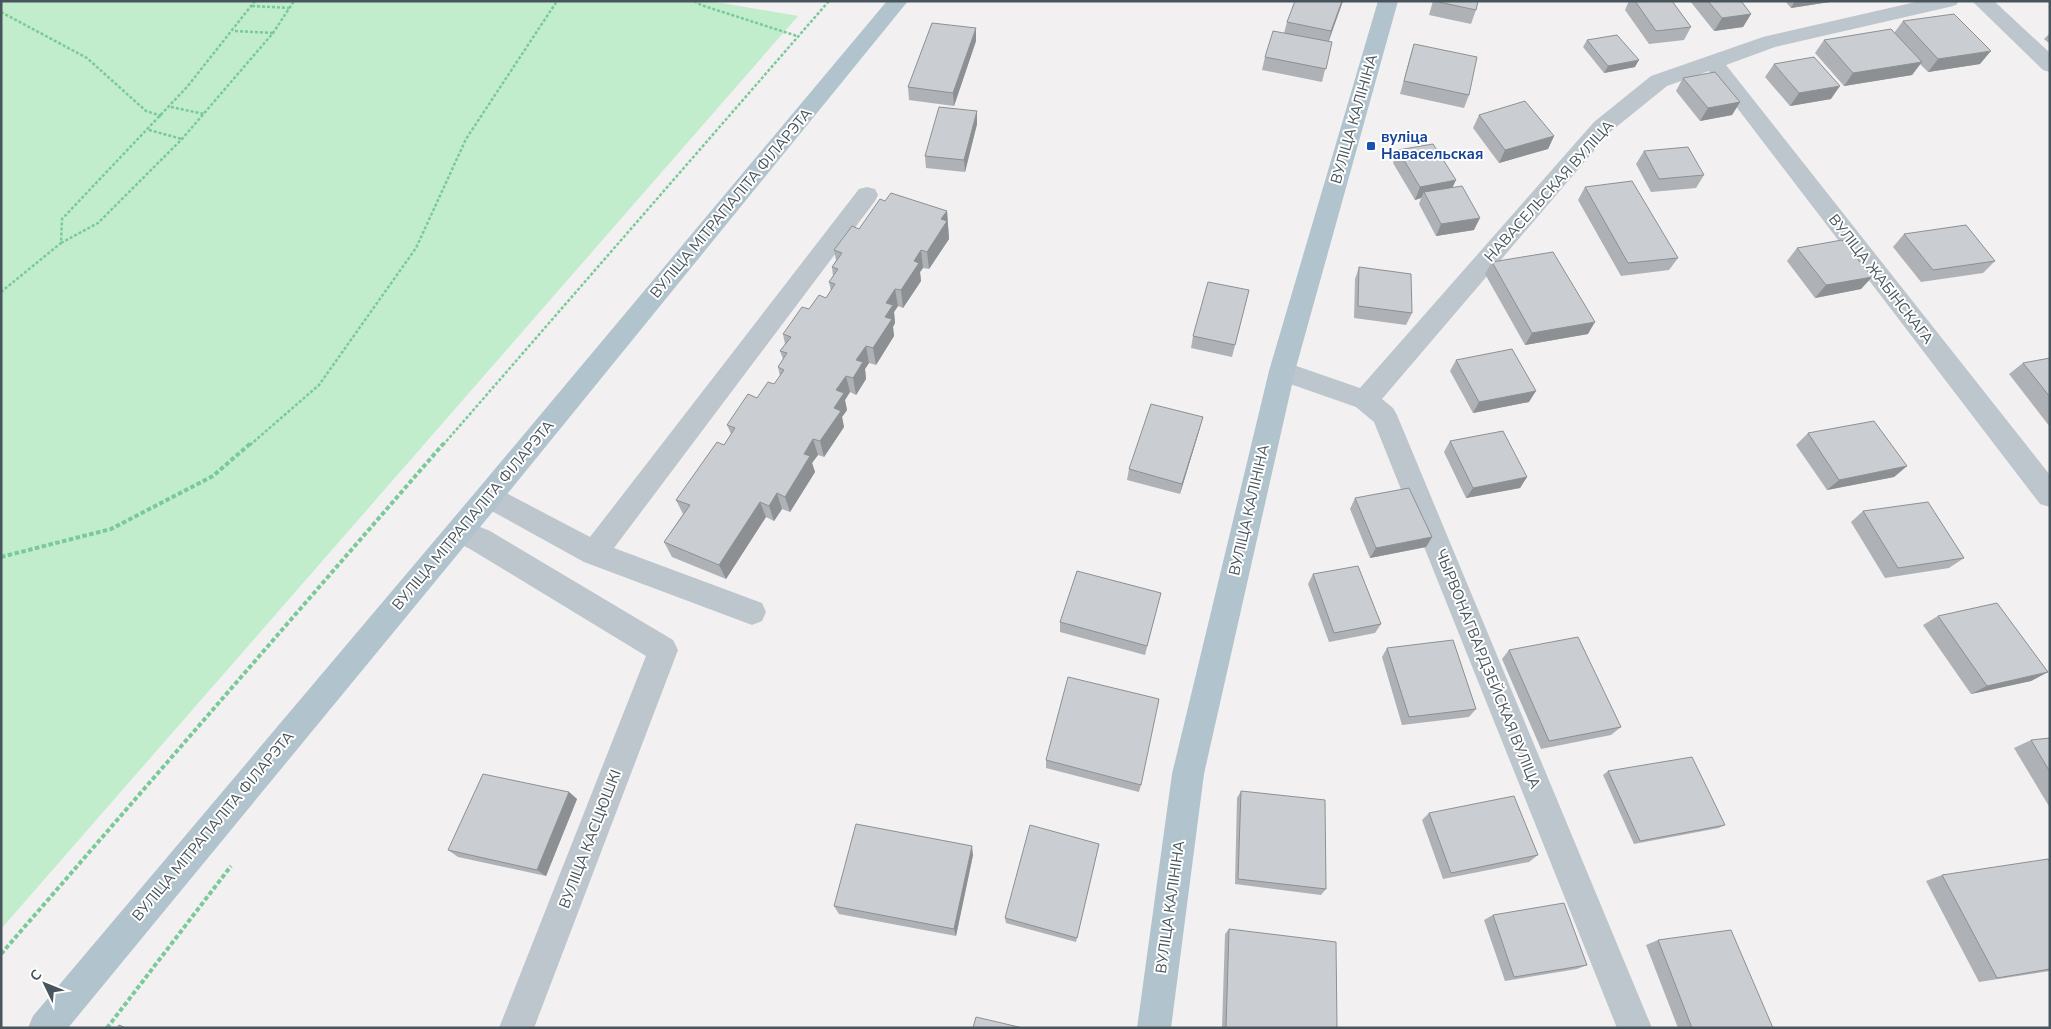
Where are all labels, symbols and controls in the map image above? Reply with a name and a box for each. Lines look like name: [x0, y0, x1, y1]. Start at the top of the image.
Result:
street label: ВУЛІЦА КАЛІНІНА: [1326, 52, 1382, 186]
street label: ВУЛІЦА МІТРАПАЛІТА ФІЛАРЭТА: [646, 104, 816, 302]
street label: НАВАСЕЛЬСКАЯ ВУЛІЦА: [1480, 116, 1618, 266]
place label: вуліца Навасельская: [1381, 127, 1483, 164]
marker: вуліца Навасельская: [1365, 140, 1377, 152]
street label: ВУЛІЦА ЖАБІНСКАГА: [1824, 210, 1938, 348]
street label: ВУЛІЦА МІТРАПАЛІТА ФІЛАРЭТА: [388, 416, 558, 614]
street label: ВУЛІЦА КАЛІНІНА: [1224, 443, 1274, 577]
street label: ЧЫРВОНАГВАРДЗЕЙСКАЯ ВУЛІЦА: [1431, 546, 1545, 792]
street label: ВУЛІЦА МІТРАПАЛІТА ФІЛАРЭТА: [128, 727, 298, 925]
street label: ВУЛІЦА КАСЦЮШКІ: [554, 767, 626, 911]
street label: ВУЛІЦА КАЛІНІНА: [1151, 839, 1189, 975]
north arrow: [20, 959, 70, 1009]
text: С: [26, 965, 46, 985]

